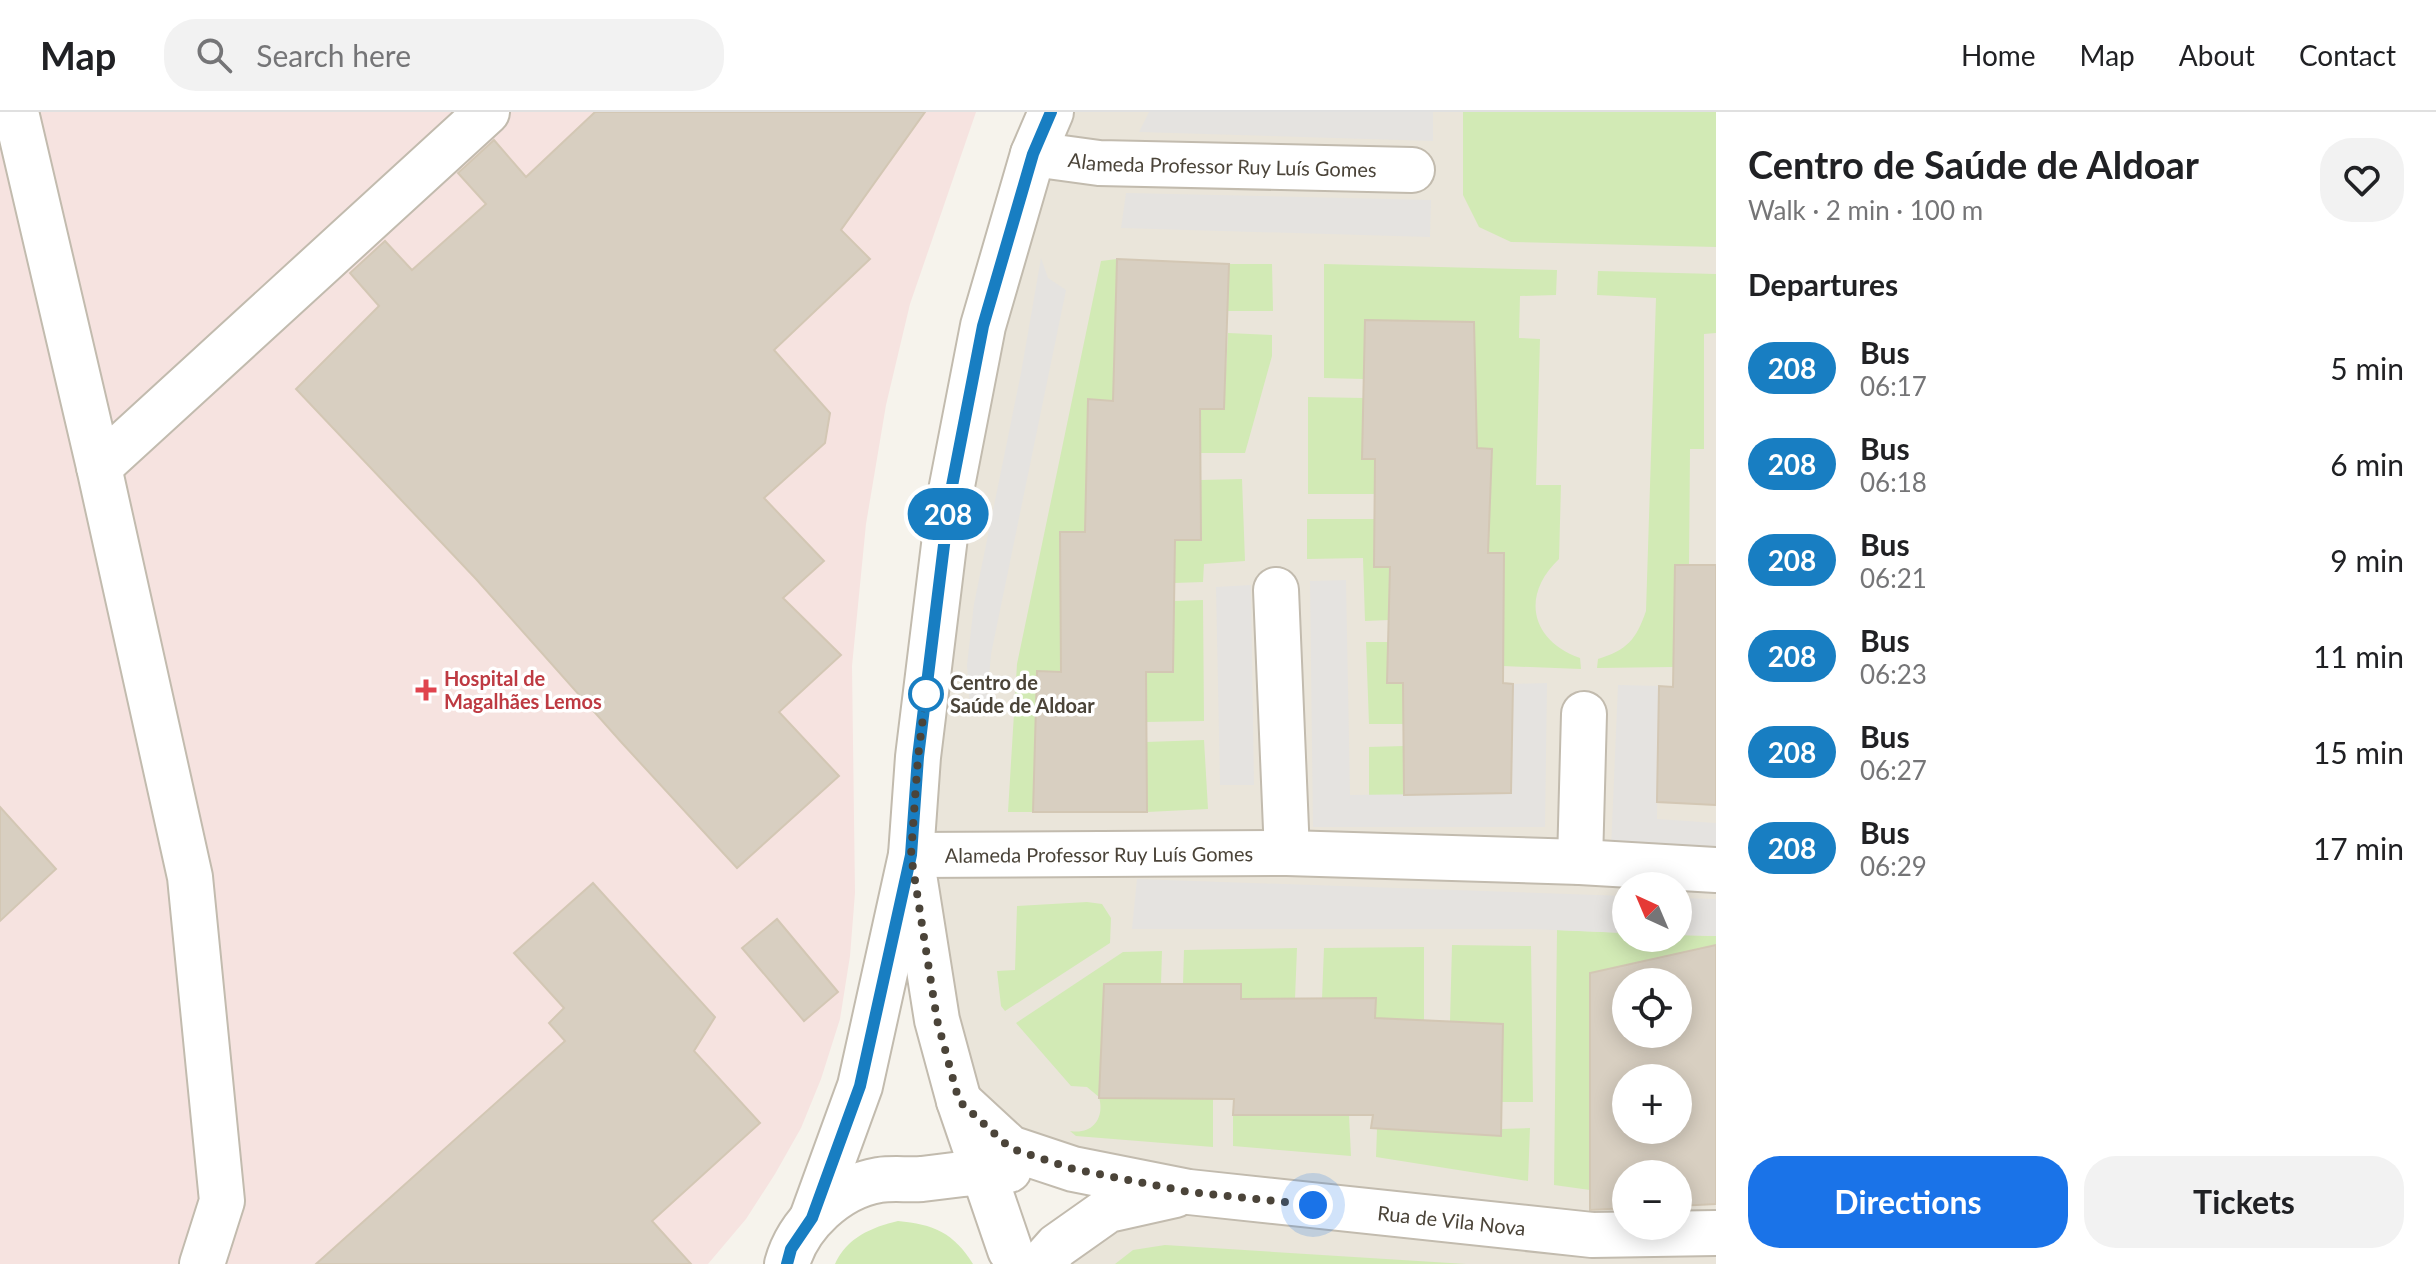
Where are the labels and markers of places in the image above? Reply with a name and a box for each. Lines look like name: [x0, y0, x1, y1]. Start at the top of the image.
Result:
place label: Hospital de Magalhães Lemos: [444, 666, 602, 713]
place label: Centro de Saúde de Aldoar: [950, 670, 1095, 717]
marker: Centro de Saúde de Aldoar: [909, 677, 943, 711]
marker: Hospital de Magalhães Lemos: [415, 679, 437, 701]

